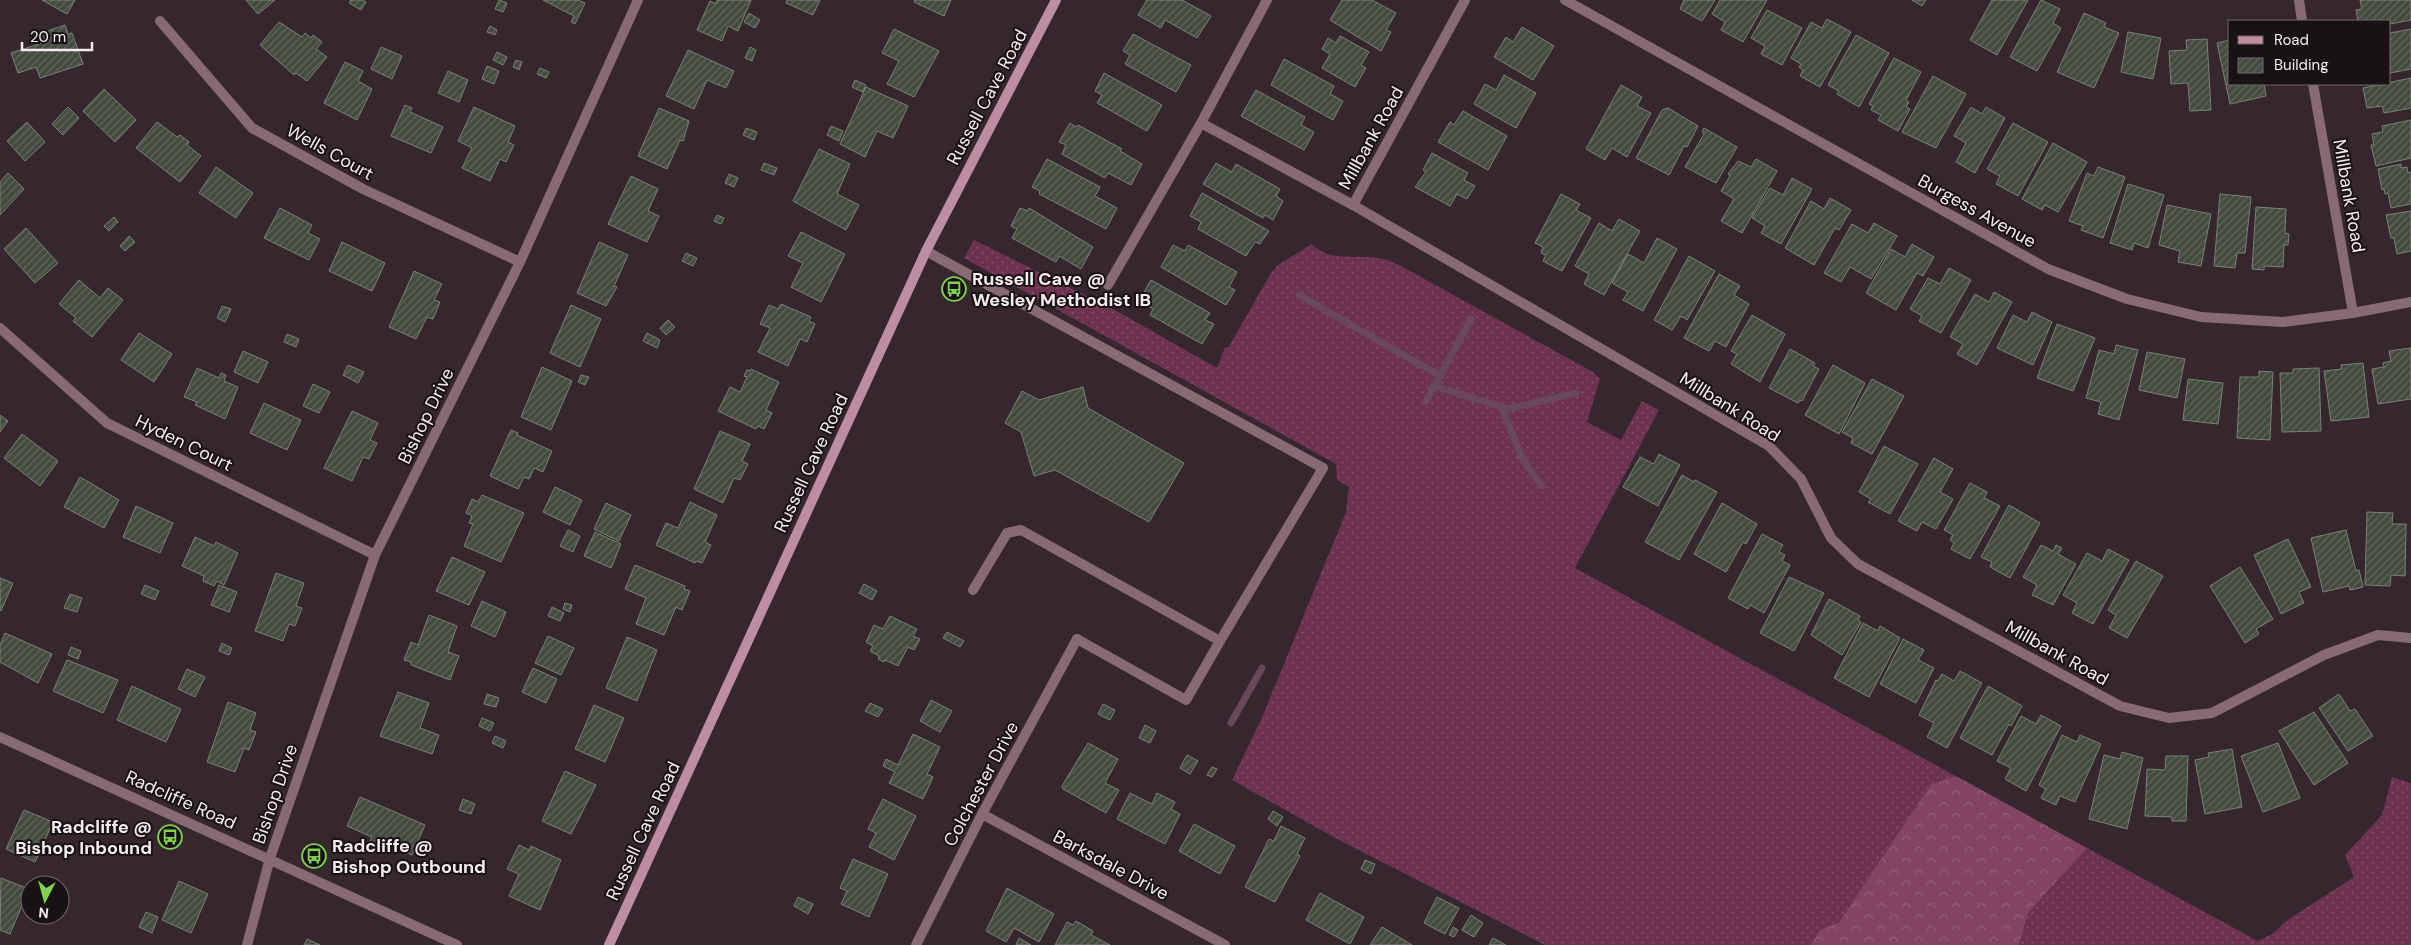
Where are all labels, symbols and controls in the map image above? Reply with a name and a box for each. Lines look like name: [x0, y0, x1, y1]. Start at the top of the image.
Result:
scale bar: [22, 20, 92, 52]
legend: [2228, 20, 2391, 85]
street label: Russell Cave Road: [941, 25, 1033, 169]
text: 20 m: [30, 27, 66, 47]
text: Road: [2274, 30, 2309, 50]
text: Building: [2274, 55, 2329, 75]
street label: Millbank Road: [1333, 82, 1409, 194]
street label: Wells Court: [282, 118, 378, 186]
street label: Millbank Road: [2327, 137, 2371, 255]
street label: Burgess Avenue: [1914, 169, 2040, 253]
place label: Russell Cave @ Wesley Methodist IB: [972, 267, 1151, 312]
bus stop icon: Russell Cave @ Wesley Methodist IB: [941, 276, 967, 302]
street label: Bishop Drive: [392, 364, 460, 468]
street label: Millbank Road: [1675, 366, 1785, 448]
street label: Russell Cave Road: [768, 390, 854, 536]
street label: Hyden Court: [131, 409, 237, 477]
street label: Millbank Road: [2001, 615, 2113, 691]
street label: Colchester Drive: [938, 717, 1024, 851]
street label: Bishop Drive: [247, 741, 303, 847]
street label: Russell Cave Road: [600, 758, 686, 904]
street label: Radcliffe Road: [122, 765, 240, 835]
place label: Radcliffe @ Bishop Inbound: [15, 815, 152, 860]
bus stop icon: Radcliffe @ Bishop Inbound: [157, 824, 183, 850]
street label: Barksdale Drive: [1049, 824, 1173, 906]
place label: Radcliffe @ Bishop Outbound: [332, 834, 486, 879]
bus stop icon: Radcliffe @ Bishop Outbound: [301, 843, 327, 869]
north arrow: [20, 875, 70, 925]
text: N: [38, 903, 50, 922]

